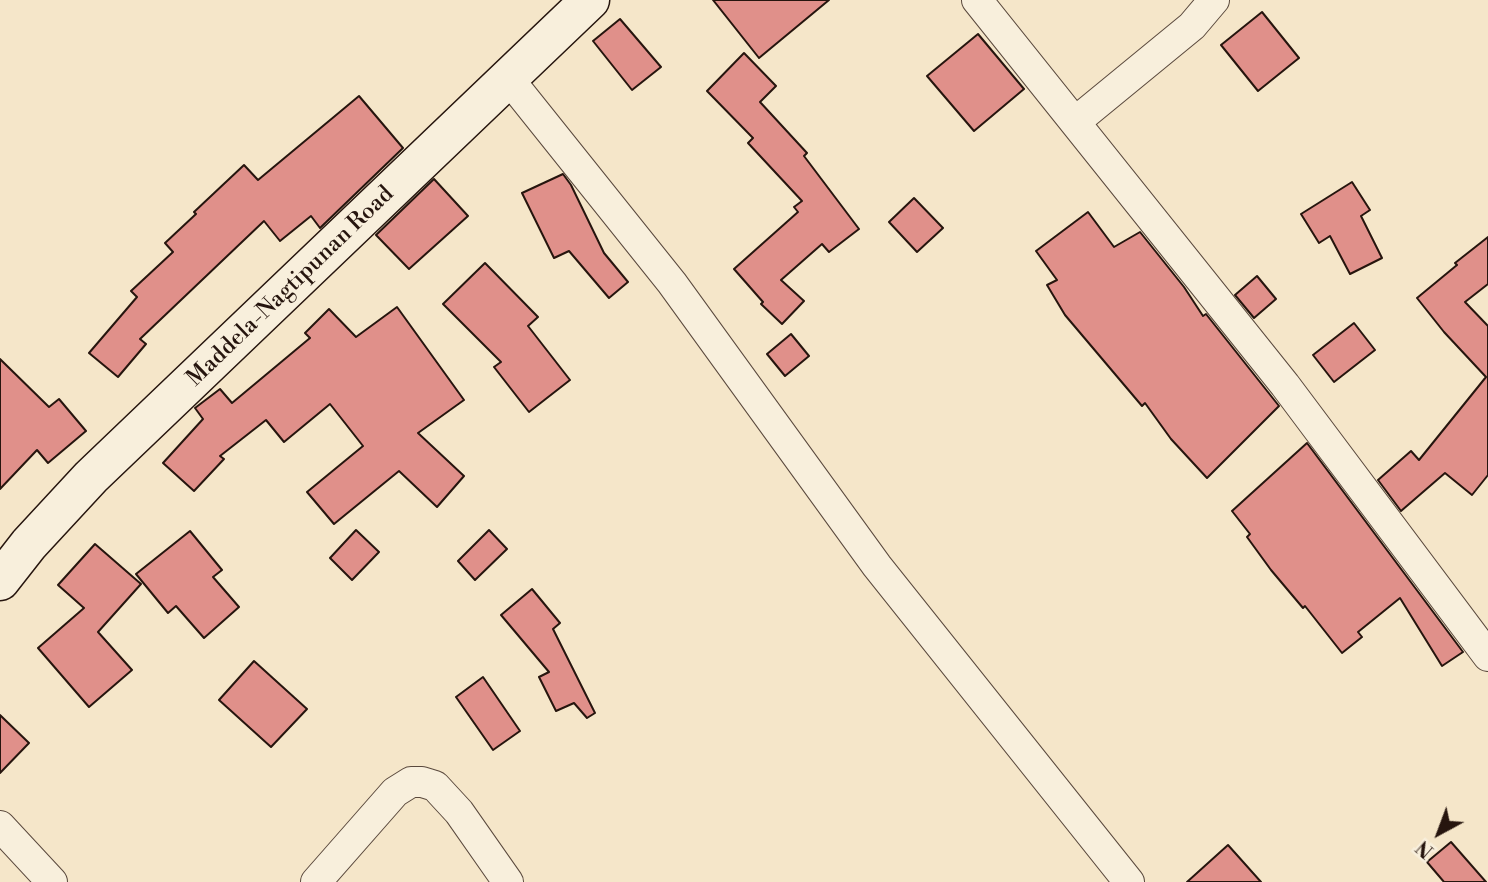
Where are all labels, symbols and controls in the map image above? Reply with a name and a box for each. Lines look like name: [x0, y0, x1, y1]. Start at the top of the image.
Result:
street label: Maddela-Nagtipunan Road: [182, 181, 400, 393]
north arrow: [1404, 798, 1474, 868]
text: N: [1412, 835, 1439, 863]

